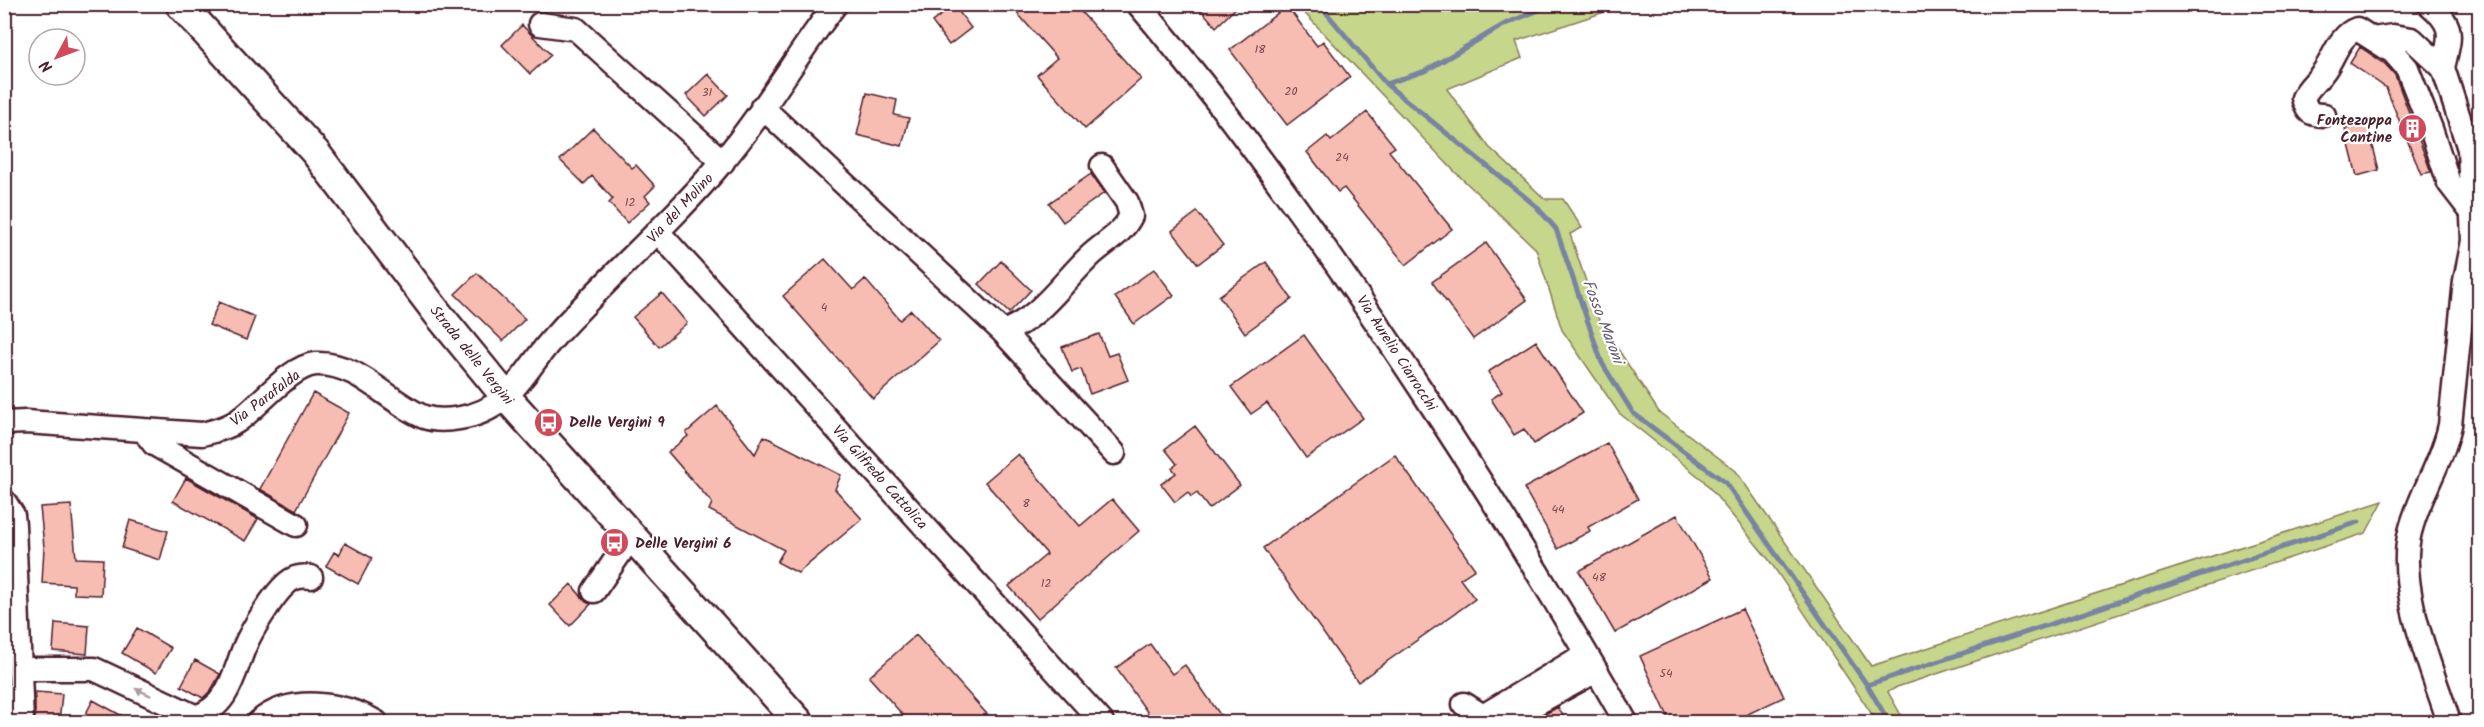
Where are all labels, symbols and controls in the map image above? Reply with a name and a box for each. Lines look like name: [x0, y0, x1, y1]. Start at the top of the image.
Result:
north arrow: [27, 27, 87, 87]
house number: 18: [1255, 40, 1266, 59]
text: N: [34, 54, 60, 78]
house number: 20: [1285, 82, 1297, 101]
house number: 31: [702, 83, 713, 102]
place label: Fontezoppa Cantine: [2317, 109, 2393, 150]
building icon: Fontezoppa Cantine: [2397, 113, 2429, 145]
house number: 24: [1335, 148, 1349, 167]
street label: Via del Molino: [642, 168, 720, 249]
house number: 12: [625, 193, 635, 212]
water label: Fosso Maroni: [1575, 276, 1631, 370]
street label: Via Aurelio Ciarrocchi: [1350, 291, 1443, 417]
house number: 4: [821, 298, 828, 317]
street label: Strada delle Vergini: [423, 300, 520, 412]
street label: Via Parafalda: [225, 364, 306, 433]
bus stop icon: Delle Vergini 9: [532, 406, 564, 438]
place label: Delle Vergini 9: [569, 411, 665, 435]
street label: Via Gilfredo Cattolica: [825, 420, 933, 536]
house number: 8: [1022, 494, 1030, 513]
house number: 44: [1551, 500, 1565, 519]
bus stop icon: Delle Vergini 6: [598, 527, 630, 559]
place label: Delle Vergini 6: [635, 532, 731, 556]
house number: 48: [1592, 568, 1607, 587]
house number: 12: [1041, 574, 1051, 593]
house number: 54: [1659, 664, 1673, 683]
one-way arrow: [134, 688, 151, 697]

